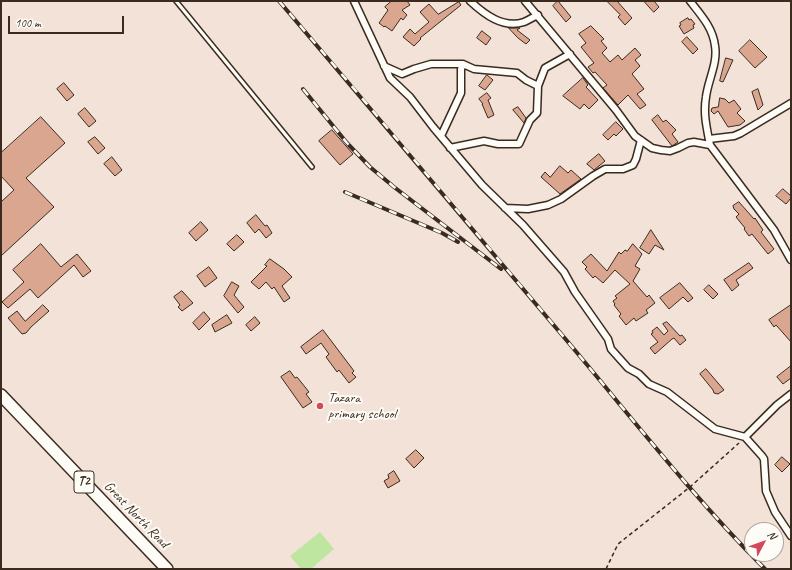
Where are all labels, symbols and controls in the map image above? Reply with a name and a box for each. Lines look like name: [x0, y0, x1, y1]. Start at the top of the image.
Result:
scale bar: [10, 8, 126, 34]
text: 100 m: [15, 15, 41, 31]
place label: Tazara primary school: [328, 390, 396, 422]
marker: Tazara primary school: [315, 401, 325, 411]
road number: T2: [74, 471, 94, 493]
street label: Great North Road: [100, 478, 172, 552]
north arrow: [744, 522, 784, 562]
text: N: [765, 528, 780, 542]

